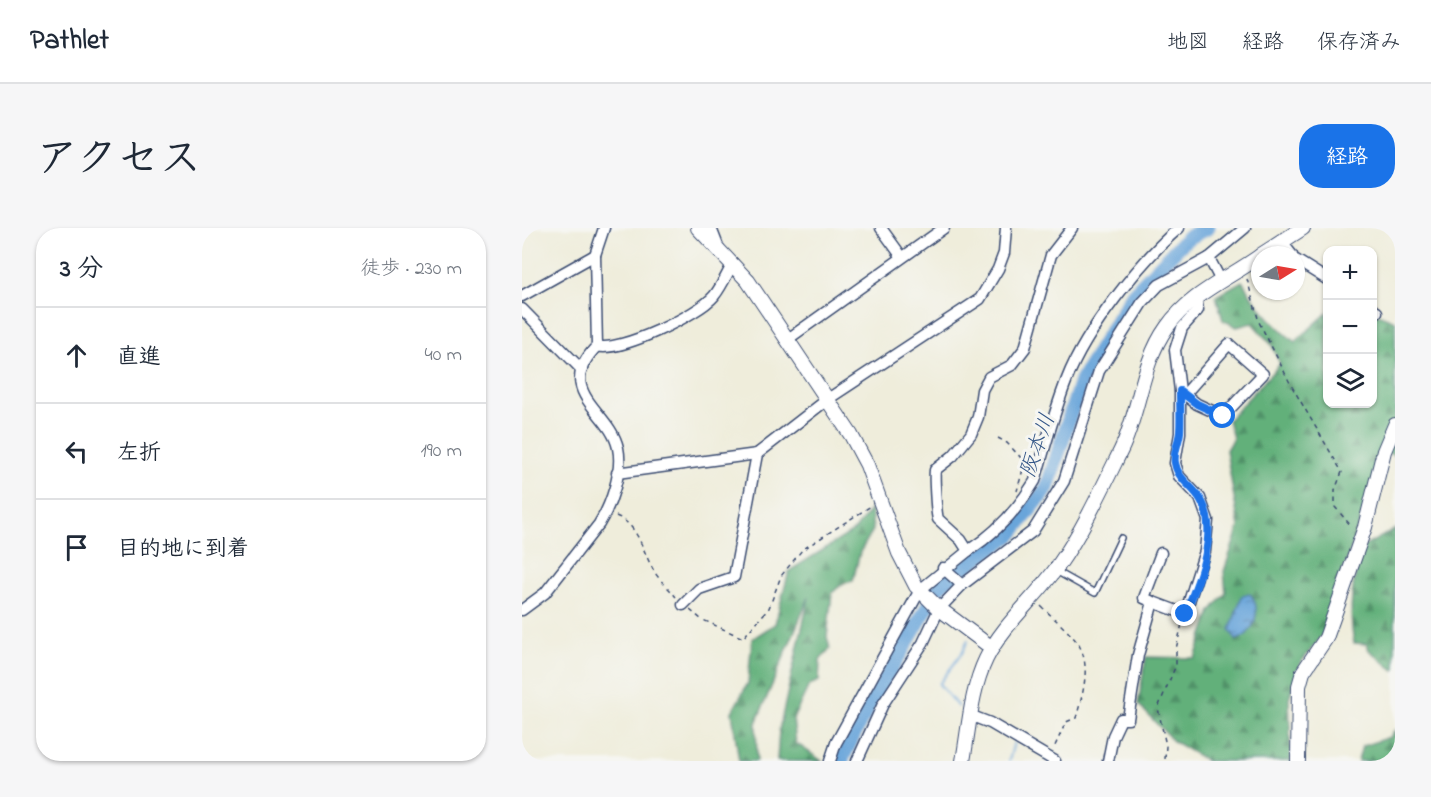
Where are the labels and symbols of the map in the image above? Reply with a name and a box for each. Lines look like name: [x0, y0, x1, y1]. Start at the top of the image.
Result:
north arrow: [1251, 246, 1305, 300]
route start: [1209, 402, 1235, 428]
water label: 阪本川: [1013, 410, 1065, 482]
route end: [1171, 600, 1197, 626]

